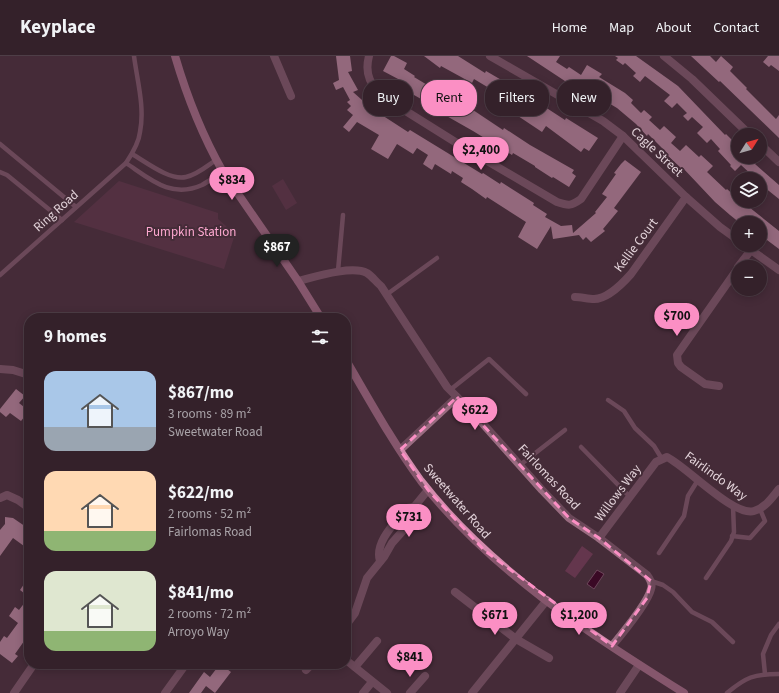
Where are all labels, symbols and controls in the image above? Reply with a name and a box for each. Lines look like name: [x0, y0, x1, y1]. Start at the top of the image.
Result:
text: Keyplace: [20, 14, 96, 41]
text: Home: [552, 18, 587, 38]
text: Map: [609, 18, 634, 38]
text: About: [656, 18, 691, 38]
text: Contact: [713, 18, 759, 38]
chip: Buy: [363, 80, 413, 116]
chip: Rent: [421, 80, 477, 116]
chip: Filters: [485, 80, 549, 116]
chip: New: [557, 80, 611, 116]
street label: Cagle Street: [627, 123, 688, 181]
north arrow: [731, 128, 767, 164]
map controls: [731, 128, 767, 296]
pin: $2,400: [448, 137, 514, 171]
text: $2,400: [462, 141, 500, 159]
pin: $834: [208, 167, 256, 201]
text: $834: [218, 171, 246, 189]
button: layers: [731, 172, 767, 208]
street label: Ring Road: [30, 186, 82, 236]
street label: Kellie Court: [610, 214, 663, 276]
button: +: [731, 216, 767, 252]
park label: Pumpkin Station: [146, 223, 236, 241]
pin: $867: [253, 234, 301, 268]
text: $867: [263, 238, 291, 256]
button: −: [731, 260, 767, 296]
pin: $700: [653, 303, 701, 337]
text: $700: [663, 307, 691, 325]
text: 9 homes: [44, 325, 106, 349]
icon: filters: [309, 326, 331, 348]
text: $867/mo: [168, 381, 234, 405]
icon: home: [76, 387, 124, 435]
pin: $622: [451, 397, 499, 431]
text: $622: [461, 401, 489, 419]
text: 3 rooms · 89 m²: [168, 405, 251, 423]
text: Sweetwater Road: [168, 423, 263, 441]
street label: Fairlomas Road: [514, 440, 584, 514]
street label: Fairlindo Way: [681, 447, 751, 505]
street label: Sweetwater Road: [419, 459, 495, 543]
street label: Willows Way: [591, 461, 645, 525]
text: $622/mo: [168, 481, 234, 505]
icon: home: [76, 487, 124, 535]
pin: $731: [385, 504, 433, 538]
text: 2 rooms · 52 m²: [168, 505, 251, 523]
text: $731: [395, 508, 423, 526]
text: Fairlomas Road: [168, 523, 252, 541]
text: $841/mo: [168, 581, 234, 605]
icon: home: [76, 587, 124, 635]
pin: $671: [471, 602, 519, 636]
pin: $1,200: [546, 602, 612, 636]
text: 2 rooms · 72 m²: [168, 605, 251, 623]
text: $671: [481, 606, 509, 624]
text: $1,200: [560, 606, 598, 624]
text: Arroyo Way: [168, 623, 229, 641]
pin: $841: [386, 644, 434, 678]
text: $841: [396, 648, 424, 666]

